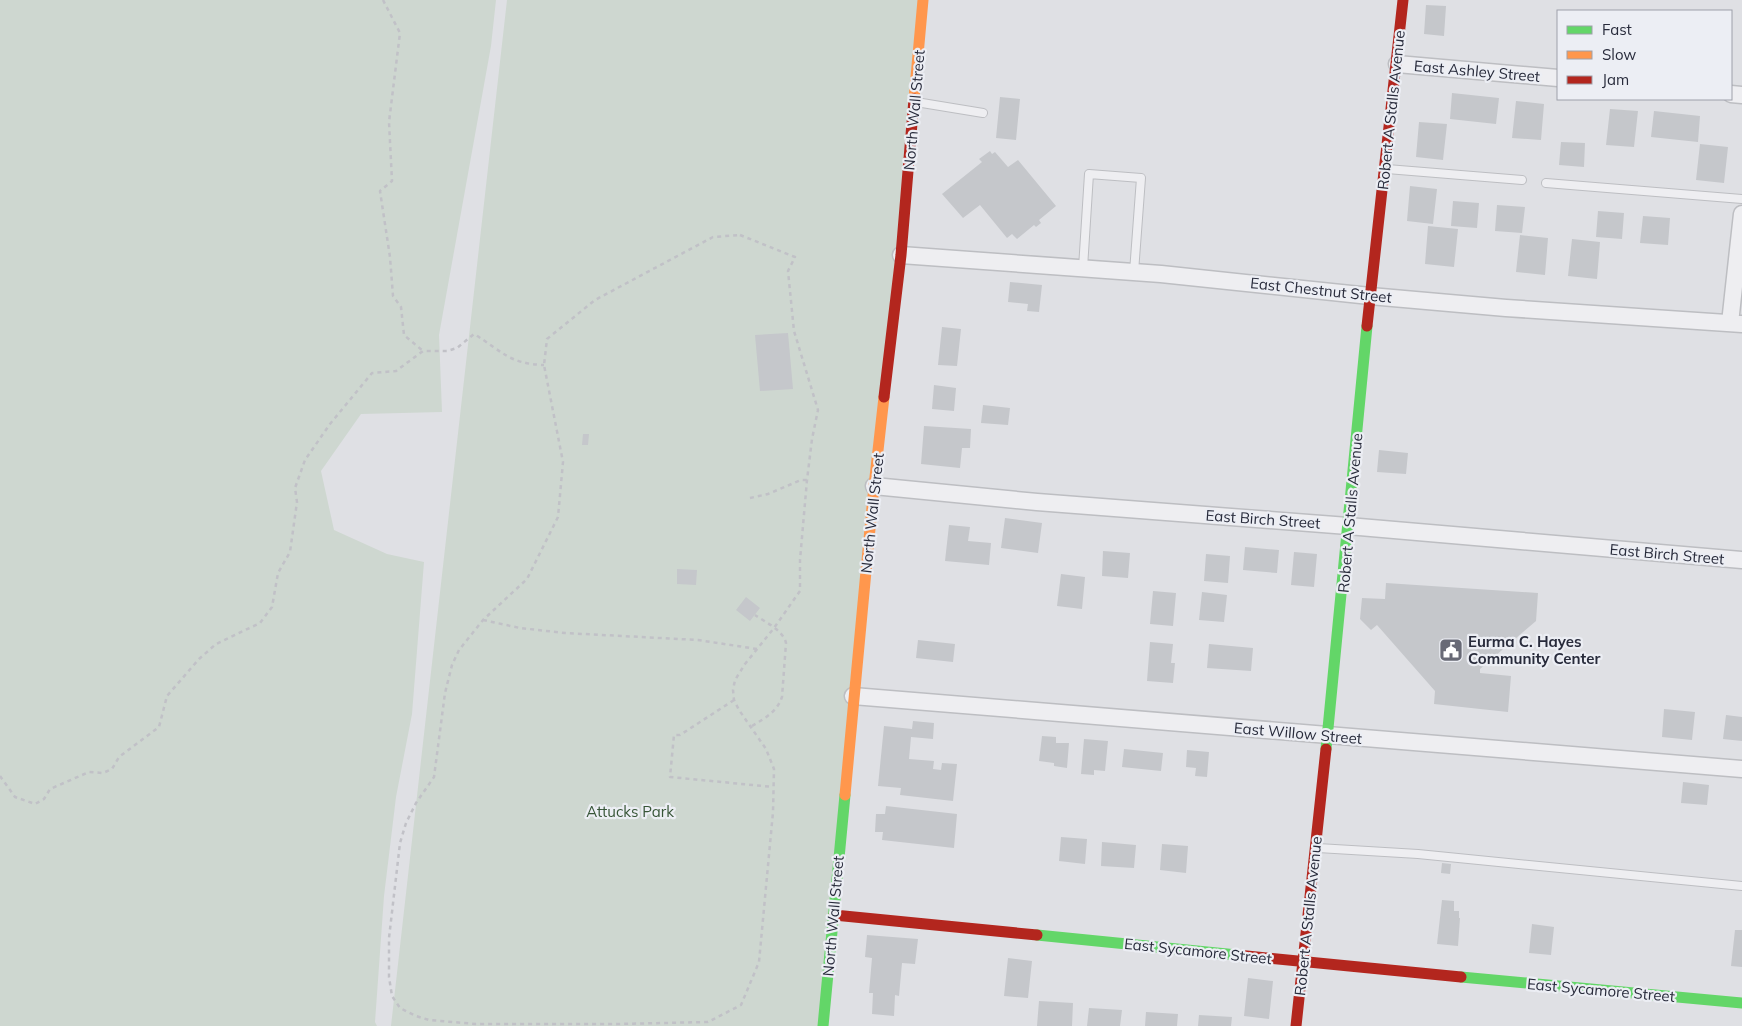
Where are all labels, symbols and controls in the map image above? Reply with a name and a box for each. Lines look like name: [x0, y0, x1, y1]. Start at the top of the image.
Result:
legend: [1557, 10, 1732, 100]
text: Fast: [1602, 20, 1632, 39]
street label: Robert A Stalls Avenue: [1373, 29, 1409, 191]
text: Slow: [1602, 45, 1636, 64]
street label: North Wall Street: [899, 49, 929, 171]
street label: East Ashley Street: [1413, 56, 1541, 86]
text: Jam: [1602, 70, 1629, 89]
street label: East Chestnut Street: [1249, 273, 1393, 307]
street label: Robert A Stalls Avenue: [1334, 432, 1366, 594]
street label: North Wall Street: [856, 452, 888, 574]
street label: East Birch Street: [1205, 506, 1321, 532]
street label: East Birch Street: [1609, 540, 1725, 568]
place label: Eurma C. Hayes Community Center: [1468, 632, 1600, 668]
public building icon: Eurma C. Hayes Community Center: [1438, 637, 1464, 663]
street label: East Willow Street: [1233, 718, 1363, 748]
park label: Attucks Park: [586, 802, 674, 821]
street label: Robert A Stalls Avenue: [1290, 835, 1326, 997]
street label: North Wall Street: [818, 855, 848, 977]
street label: East Sycamore Street: [1123, 934, 1273, 968]
street label: East Sycamore Street: [1526, 974, 1676, 1006]

